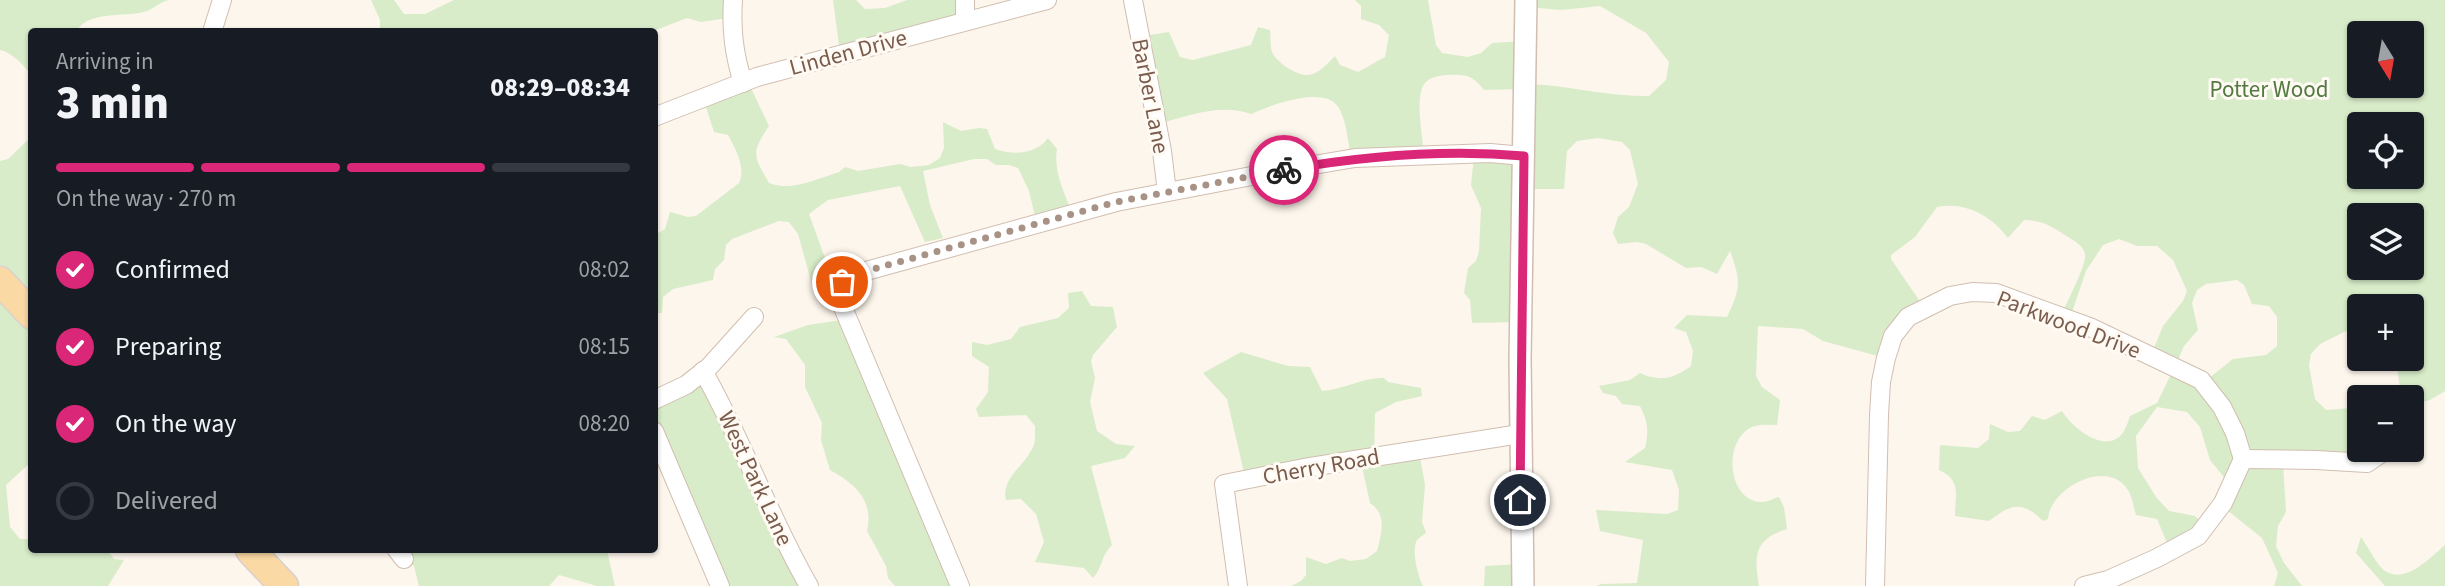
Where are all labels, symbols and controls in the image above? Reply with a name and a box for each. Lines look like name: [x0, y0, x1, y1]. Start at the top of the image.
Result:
street label: Linden Drive: [786, 21, 911, 84]
north arrow: [2347, 21, 2424, 98]
map controls: [2347, 21, 2424, 462]
street label: Barber Lane: [1123, 36, 1178, 156]
text: Arriving in: [56, 45, 154, 78]
text: 08:29–08:34: [490, 69, 630, 106]
text: 3 min: [56, 71, 169, 136]
park label: Potter Wood: [2209, 73, 2329, 106]
button: locate: [2347, 112, 2424, 189]
courier: [1249, 135, 1319, 205]
icon: bike: [1265, 151, 1303, 189]
text: On the way · 270 m: [56, 182, 236, 215]
button: layers: [2347, 203, 2424, 280]
icon: check: [56, 251, 94, 289]
text: Confirmed: [115, 251, 230, 288]
pin: [812, 252, 872, 312]
text: 08:02: [579, 253, 630, 286]
icon: bag: [823, 263, 861, 301]
street label: Parkwood Drive: [1992, 282, 2145, 367]
button: +: [2347, 294, 2424, 371]
icon: check: [56, 328, 94, 366]
text: Preparing: [115, 328, 221, 365]
text: 08:15: [579, 330, 630, 363]
button: −: [2347, 385, 2424, 462]
icon: check: [56, 405, 94, 443]
text: On the way: [115, 405, 236, 442]
street label: West Park Lane: [710, 405, 801, 551]
text: 08:20: [579, 407, 630, 440]
street label: Cherry Road: [1260, 440, 1382, 493]
pin: [1490, 470, 1550, 530]
icon: home: [1501, 481, 1539, 519]
text: Delivered: [115, 482, 218, 519]

